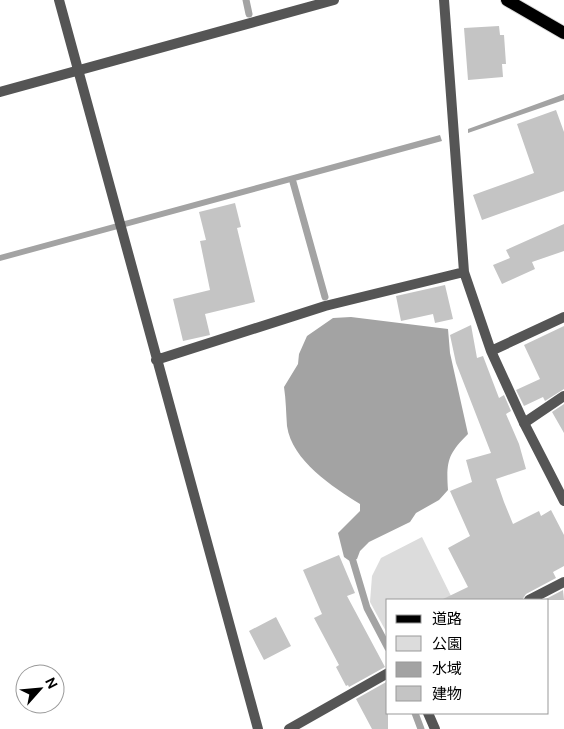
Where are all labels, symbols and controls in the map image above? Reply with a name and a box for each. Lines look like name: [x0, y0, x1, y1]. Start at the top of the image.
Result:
legend: [386, 599, 549, 714]
text: 道路: [432, 609, 462, 629]
text: 公園: [432, 634, 462, 654]
text: 水域: [432, 659, 462, 679]
north arrow: [15, 664, 65, 714]
text: N: [41, 674, 62, 692]
text: 建物: [432, 684, 462, 704]

